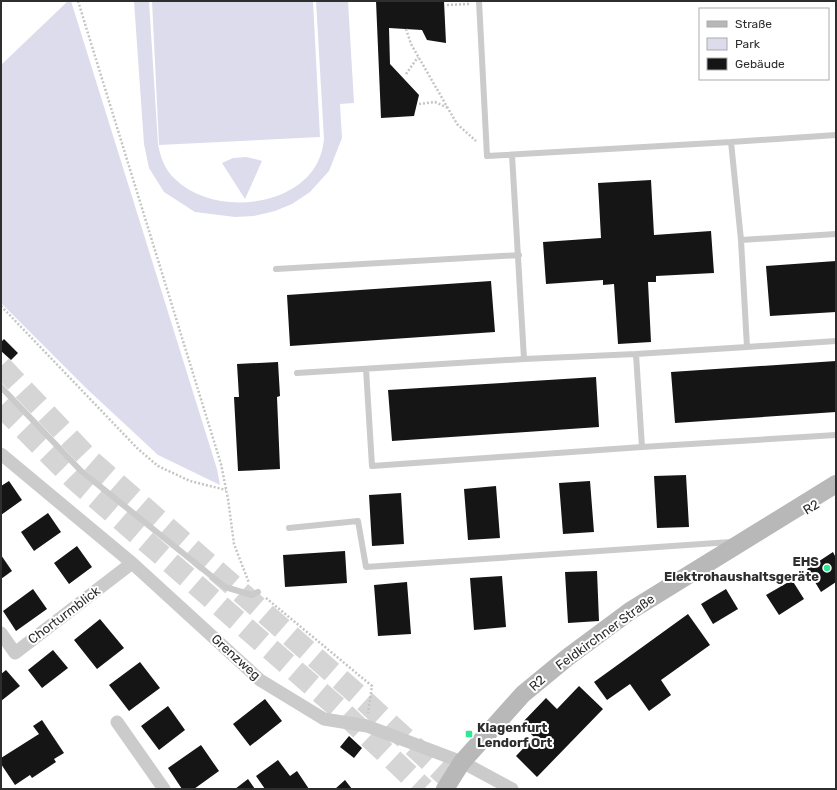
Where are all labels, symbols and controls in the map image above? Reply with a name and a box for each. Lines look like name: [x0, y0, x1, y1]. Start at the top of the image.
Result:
legend: [699, 8, 829, 80]
text: Straße: [735, 17, 772, 31]
text: Park: [735, 37, 761, 51]
text: Gebäude: [735, 57, 785, 71]
street label: R2: [800, 496, 822, 518]
place label: EHS Elektrohaushaltsgeräte: [664, 554, 819, 584]
marker: EHS Elektrohaushaltsgeräte: [822, 563, 832, 573]
street label: Chorturmblick: [25, 583, 103, 647]
street label: Feldkirchner Straße: [553, 591, 657, 673]
street label: Grenzweg: [208, 631, 264, 684]
street label: R2: [526, 672, 548, 694]
place label: Klagenfurt Lendorf Ort: [477, 720, 552, 750]
marker: Klagenfurt Lendorf Ort: [464, 729, 474, 739]

